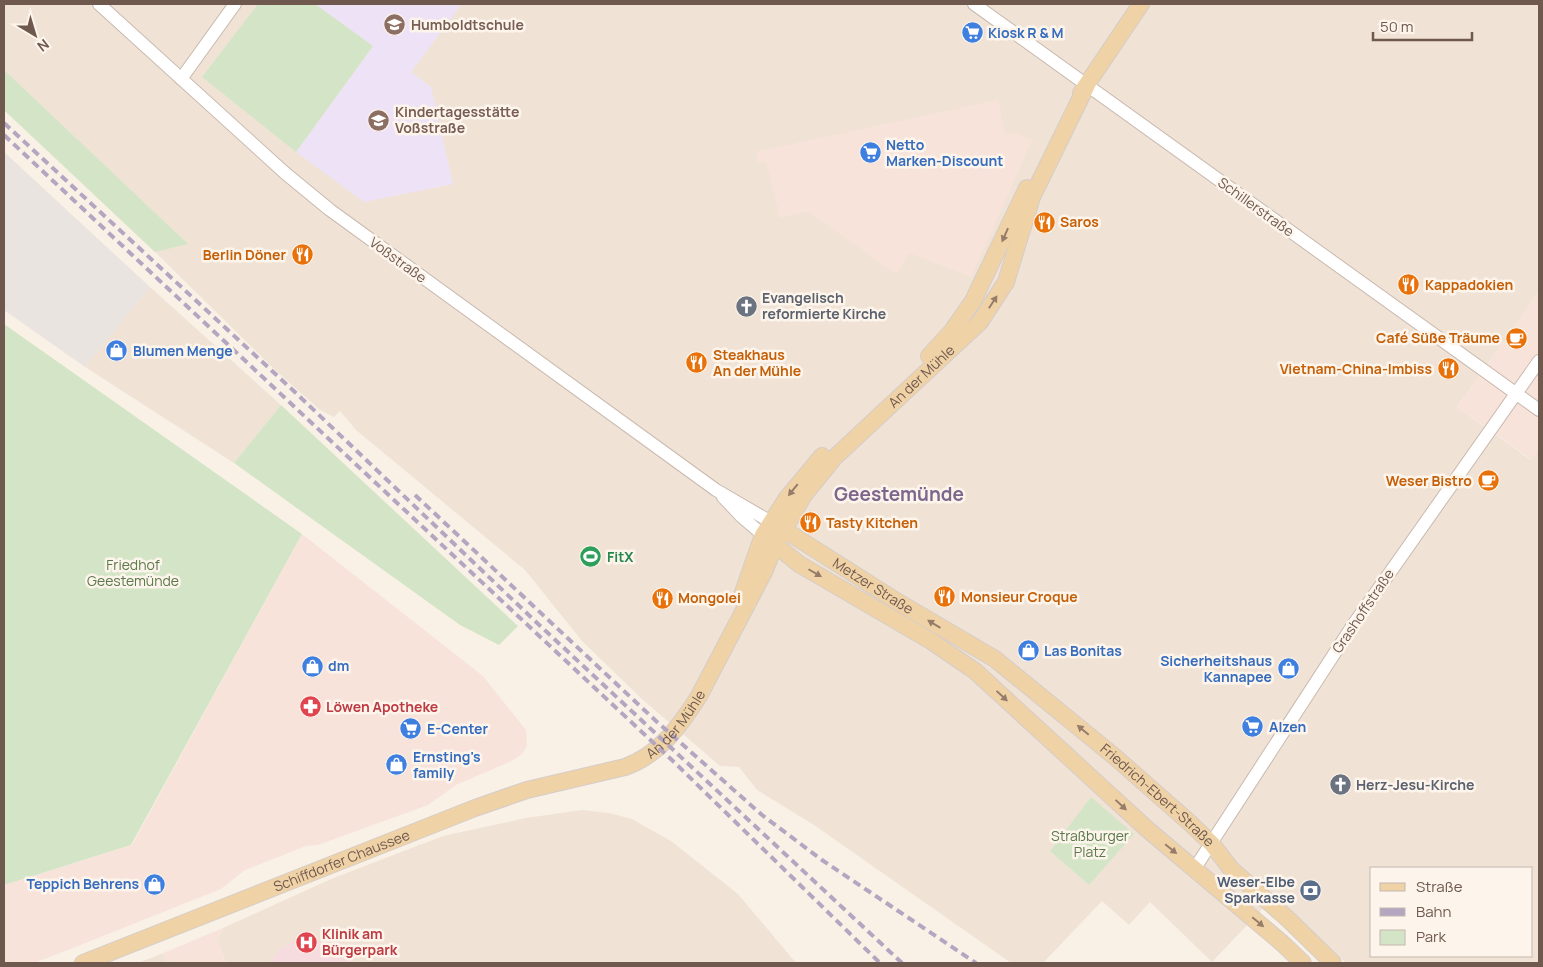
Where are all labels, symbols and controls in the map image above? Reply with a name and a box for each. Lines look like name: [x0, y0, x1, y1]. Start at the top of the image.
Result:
north arrow: [10, 10, 60, 60]
scale bar: [1373, 10, 1472, 42]
school or university icon: Humboldtschule: [383, 13, 407, 37]
place label: Humboldtschule: [411, 15, 524, 34]
text: 50 m: [1380, 16, 1414, 37]
supermarket icon: Kiosk R & M: [960, 21, 984, 45]
place label: Kiosk R & M: [988, 23, 1064, 42]
text: N: [33, 35, 53, 56]
place label: Kindertagesstätte Voßstraße: [395, 102, 519, 137]
school or university icon: Kindertagesstätte Voßstraße: [367, 108, 391, 132]
place label: Netto Marken-Discount: [886, 135, 1003, 170]
supermarket icon: Netto Marken-Discount: [858, 141, 882, 165]
street label: Schillerstraße: [1215, 173, 1298, 241]
restaurant icon: Saros: [1032, 210, 1056, 234]
place label: Saros: [1060, 212, 1099, 231]
one-way arrow: [1000, 228, 1008, 242]
street label: Voßstraße: [366, 232, 431, 287]
restaurant icon: Berlin Döner: [290, 243, 314, 267]
place label: Berlin Döner: [203, 245, 286, 264]
restaurant icon: Kappadokien: [1397, 273, 1421, 297]
place label: Kappadokien: [1425, 275, 1513, 294]
place label: Evangelisch reformierte Kirche: [762, 288, 886, 323]
church icon: Evangelisch reformierte Kirche: [734, 294, 758, 318]
one-way arrow: [989, 296, 998, 309]
cafe icon: Café Süße Träume: [1504, 326, 1528, 350]
place label: Café Süße Träume: [1376, 328, 1500, 347]
shop icon: Blumen Menge: [105, 339, 129, 363]
street label: An der Mühle: [884, 340, 958, 412]
place label: Blumen Menge: [133, 341, 233, 360]
place label: Steakhaus An der Mühle: [713, 345, 801, 380]
restaurant icon: Steakhaus An der Mühle: [685, 351, 709, 375]
restaurant icon: Vietnam-China-Imbiss: [1436, 357, 1460, 381]
place label: Vietnam-China-Imbiss: [1280, 359, 1432, 378]
cafe icon: Weser Bistro: [1476, 469, 1500, 493]
place label: Weser Bistro: [1386, 471, 1472, 490]
district label: Geestemünde: [834, 481, 964, 507]
one-way arrow: [788, 483, 799, 496]
restaurant icon: Tasty Kitchen: [798, 511, 822, 535]
place label: Tasty Kitchen: [826, 513, 918, 532]
sports icon: FitX: [579, 545, 603, 569]
place label: FitX: [607, 547, 634, 566]
street label: Metzer Straße: [829, 553, 917, 618]
park label: Friedhof Geestemünde: [87, 555, 179, 590]
street label: Grashoffstraße: [1327, 565, 1398, 657]
one-way arrow: [808, 568, 821, 577]
restaurant icon: Monsieur Croque: [933, 585, 957, 609]
restaurant icon: Mongolei: [650, 586, 674, 610]
place label: Monsieur Croque: [961, 587, 1078, 606]
place label: Mongolei: [678, 588, 741, 607]
one-way arrow: [928, 619, 941, 628]
shop icon: Las Bonitas: [1016, 639, 1040, 663]
place label: Las Bonitas: [1044, 641, 1122, 660]
place label: Sicherheitshaus Kannapee: [1160, 651, 1272, 686]
shop icon: dm: [300, 654, 324, 678]
place label: dm: [328, 656, 349, 675]
shop icon: Sicherheitshaus Kannapee: [1276, 657, 1300, 681]
street label: An der Mühle: [642, 687, 709, 763]
one-way arrow: [995, 690, 1007, 702]
pharmacy icon: Löwen Apotheke: [298, 695, 322, 719]
place label: Löwen Apotheke: [326, 697, 438, 716]
supermarket icon: Alzen: [1241, 715, 1265, 739]
supermarket icon: E-Center: [399, 717, 423, 741]
place label: Alzen: [1269, 717, 1306, 736]
place label: E-Center: [427, 719, 488, 738]
one-way arrow: [1077, 725, 1090, 736]
street label: Friedrich-Ebert-Straße: [1097, 739, 1219, 850]
place label: Ernsting's family: [413, 747, 481, 782]
shop icon: Ernsting's family: [385, 753, 409, 777]
church icon: Herz-Jesu-Kirche: [1328, 773, 1352, 797]
place label: Herz-Jesu-Kirche: [1356, 775, 1474, 794]
one-way arrow: [1115, 799, 1127, 811]
street label: Schiffdorfer Chaussee: [270, 825, 412, 896]
park label: Straßburger Platz: [1051, 826, 1129, 861]
one-way arrow: [1164, 843, 1177, 854]
legend: [1370, 867, 1533, 957]
shop icon: Teppich Behrens: [143, 872, 167, 896]
place label: Weser-Elbe Sparkasse: [1217, 872, 1295, 907]
place label: Teppich Behrens: [27, 874, 139, 893]
text: Straße: [1416, 876, 1463, 897]
bank icon: Weser-Elbe Sparkasse: [1299, 878, 1323, 902]
text: Bahn: [1416, 901, 1451, 922]
one-way arrow: [1252, 917, 1265, 928]
place label: Klinik am Bürgerpark: [322, 924, 398, 959]
text: Park: [1416, 926, 1446, 947]
hospital icon: Klinik am Bürgerpark: [294, 930, 318, 954]

